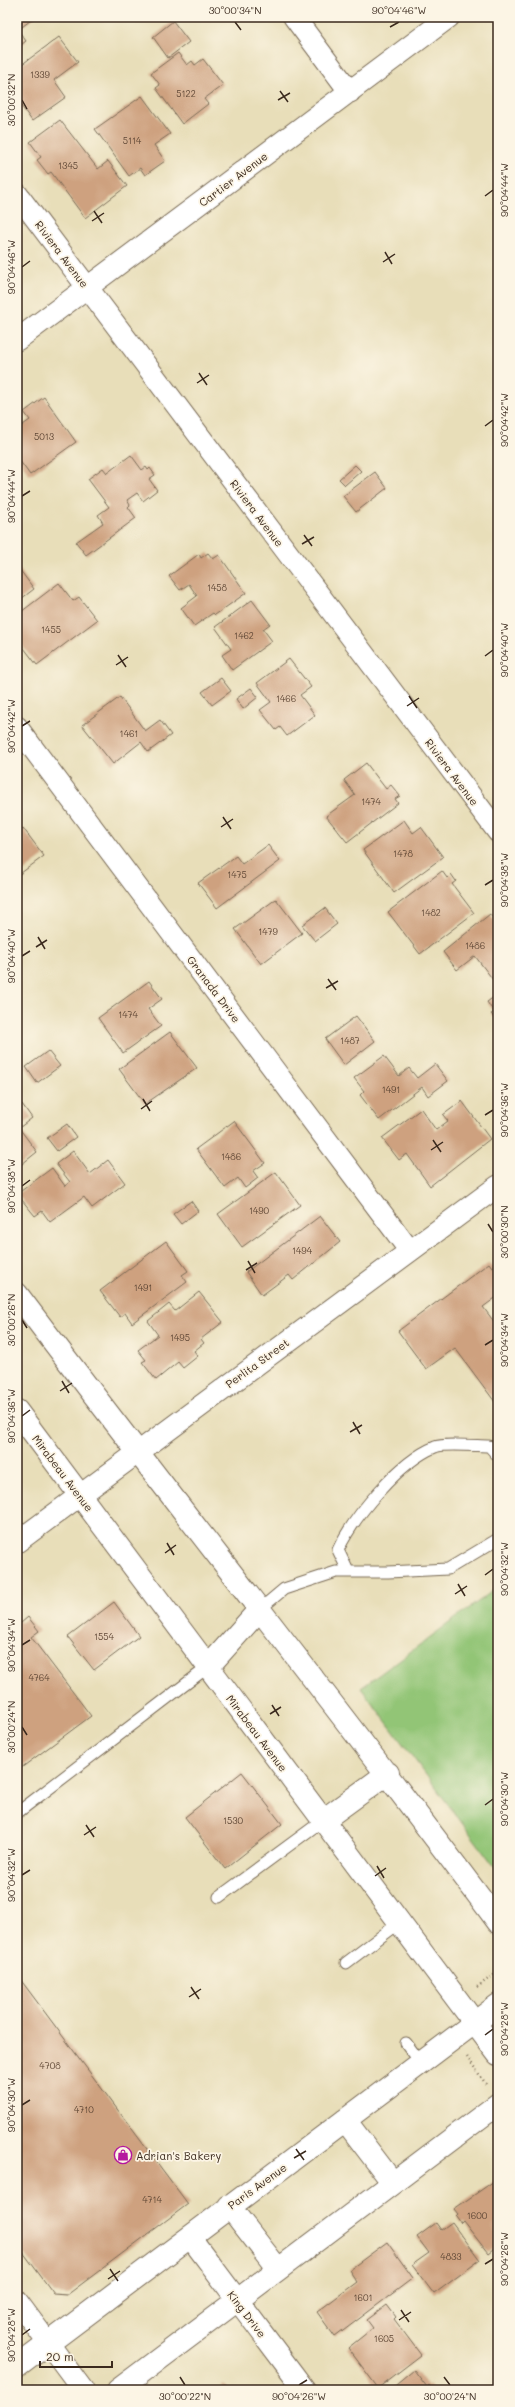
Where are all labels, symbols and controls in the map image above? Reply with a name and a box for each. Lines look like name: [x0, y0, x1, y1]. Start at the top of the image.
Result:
text: 30°00'34"N: [208, 3, 262, 17]
text: 90°04'46"W: [372, 3, 426, 17]
house number: 1339: [30, 69, 51, 80]
text: 30°00'32"N: [4, 74, 18, 126]
house number: 5122: [176, 88, 196, 99]
house number: 5114: [123, 135, 142, 146]
street label: Cartier Avenue: [196, 148, 271, 210]
house number: 1345: [58, 160, 78, 171]
text: 90°04'44"W: [497, 163, 511, 217]
street label: Riviera Avenue: [32, 217, 92, 291]
text: 90°04'46"W: [4, 240, 18, 294]
text: 90°04'42"W: [497, 393, 511, 447]
house number: 5013: [34, 431, 54, 442]
text: 90°04'44"W: [4, 469, 18, 523]
street label: Riviera Avenue: [227, 476, 287, 550]
house number: 1458: [207, 582, 228, 593]
text: 90°04'40"W: [497, 623, 511, 677]
house number: 1455: [41, 624, 61, 635]
house number: 1462: [234, 630, 254, 641]
house number: 1466: [276, 693, 296, 704]
text: 90°04'42"W: [4, 699, 18, 753]
house number: 1461: [120, 728, 138, 739]
street label: Riviera Avenue: [422, 735, 482, 809]
house number: 1474: [361, 796, 382, 807]
house number: 1478: [393, 848, 413, 859]
text: 90°04'38"W: [497, 853, 511, 907]
house number: 1475: [227, 869, 247, 880]
house number: 1482: [421, 907, 441, 918]
house number: 1479: [258, 926, 278, 937]
text: 90°04'40"W: [4, 929, 18, 983]
house number: 1486: [465, 940, 485, 951]
street label: Granada Drive: [184, 953, 244, 1026]
house number: 1474: [118, 1009, 139, 1020]
house number: 1487: [340, 1035, 360, 1046]
text: 90°04'36"W: [497, 1083, 511, 1137]
house number: 1491: [382, 1084, 400, 1095]
house number: 1486: [221, 1151, 241, 1162]
text: 90°04'38"W: [4, 1159, 18, 1213]
house number: 1490: [249, 1205, 270, 1216]
text: 30°00'30"N: [497, 1205, 511, 1259]
house number: 1494: [292, 1245, 313, 1256]
house number: 1491: [134, 1282, 152, 1293]
text: 30°00'26"N: [4, 1294, 18, 1346]
text: 90°04'34"W: [497, 1313, 511, 1367]
house number: 1495: [170, 1332, 190, 1343]
street label: Perlita Street: [222, 1335, 292, 1391]
text: 90°04'36"W: [4, 1389, 18, 1443]
street label: Mirabeau Avenue: [29, 1431, 97, 1515]
text: 90°04'32"W: [497, 1542, 511, 1596]
text: 90°04'34"W: [4, 1618, 18, 1672]
house number: 1554: [94, 1631, 115, 1642]
house number: 4764: [28, 1672, 50, 1683]
street label: Mirabeau Avenue: [223, 1691, 291, 1775]
text: 30°00'24"N: [4, 1701, 18, 1753]
text: 90°04'30"W: [497, 1772, 511, 1826]
house number: 1530: [223, 1815, 243, 1826]
text: 90°04'32"W: [4, 1848, 18, 1902]
text: 90°04'28"W: [497, 2002, 511, 2056]
house number: 4708: [39, 2060, 61, 2071]
text: 90°04'30"W: [4, 2078, 18, 2132]
house number: 4710: [74, 2104, 94, 2115]
shop icon: Adrian's Bakery: [113, 2145, 133, 2165]
place label: Adrian's Bakery: [136, 2148, 222, 2163]
street label: Paris Avenue: [225, 2159, 290, 2212]
house number: 4714: [142, 2194, 163, 2205]
house number: 1600: [467, 2210, 488, 2221]
text: 90°04'26"W: [497, 2232, 511, 2286]
house number: 4833: [440, 2251, 462, 2262]
street label: King Drive: [224, 2287, 270, 2341]
house number: 1601: [353, 2292, 373, 2303]
text: 90°04'28"W: [4, 2308, 18, 2362]
house number: 1605: [374, 2333, 394, 2344]
scale bar: [40, 2343, 112, 2369]
text: 20 m: [46, 2348, 74, 2364]
text: 30°00'22"N: [159, 2389, 211, 2403]
text: 90°04'26"W: [272, 2389, 326, 2403]
text: 30°00'24"N: [424, 2389, 476, 2403]

